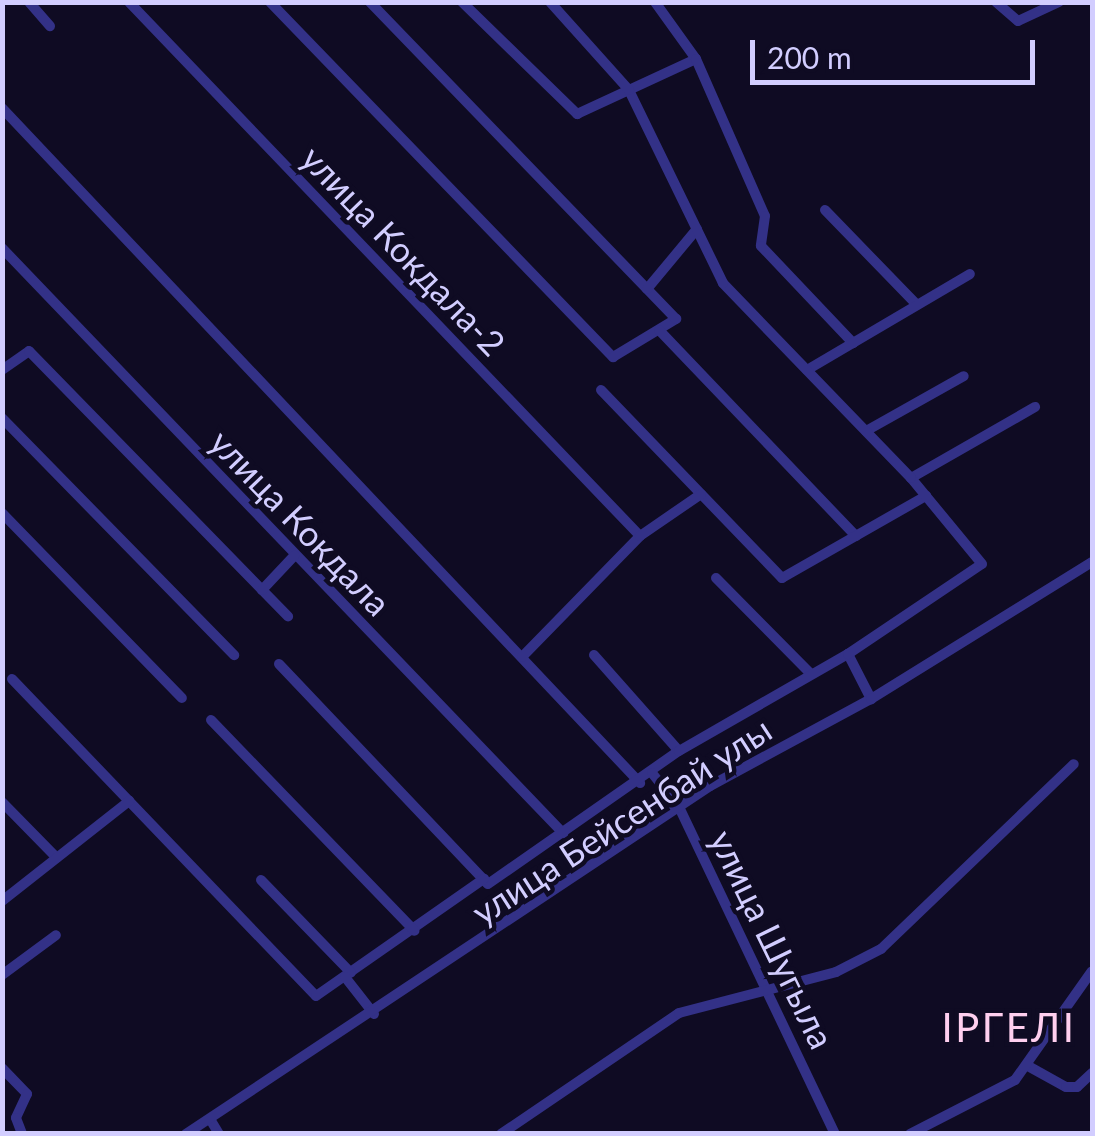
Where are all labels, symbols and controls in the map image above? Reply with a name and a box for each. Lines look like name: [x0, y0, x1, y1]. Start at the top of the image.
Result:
scale bar: [755, 20, 1040, 82]
text: 200 m: [767, 39, 852, 75]
street label: улица Кокдала-2: [293, 137, 515, 363]
street label: улица Кокдала: [202, 421, 400, 623]
street label: улица Бейсенбай улы: [463, 707, 779, 933]
street label: улица Шугыла: [702, 823, 844, 1055]
district label: ІРГЕЛІ: [941, 1003, 1077, 1051]

